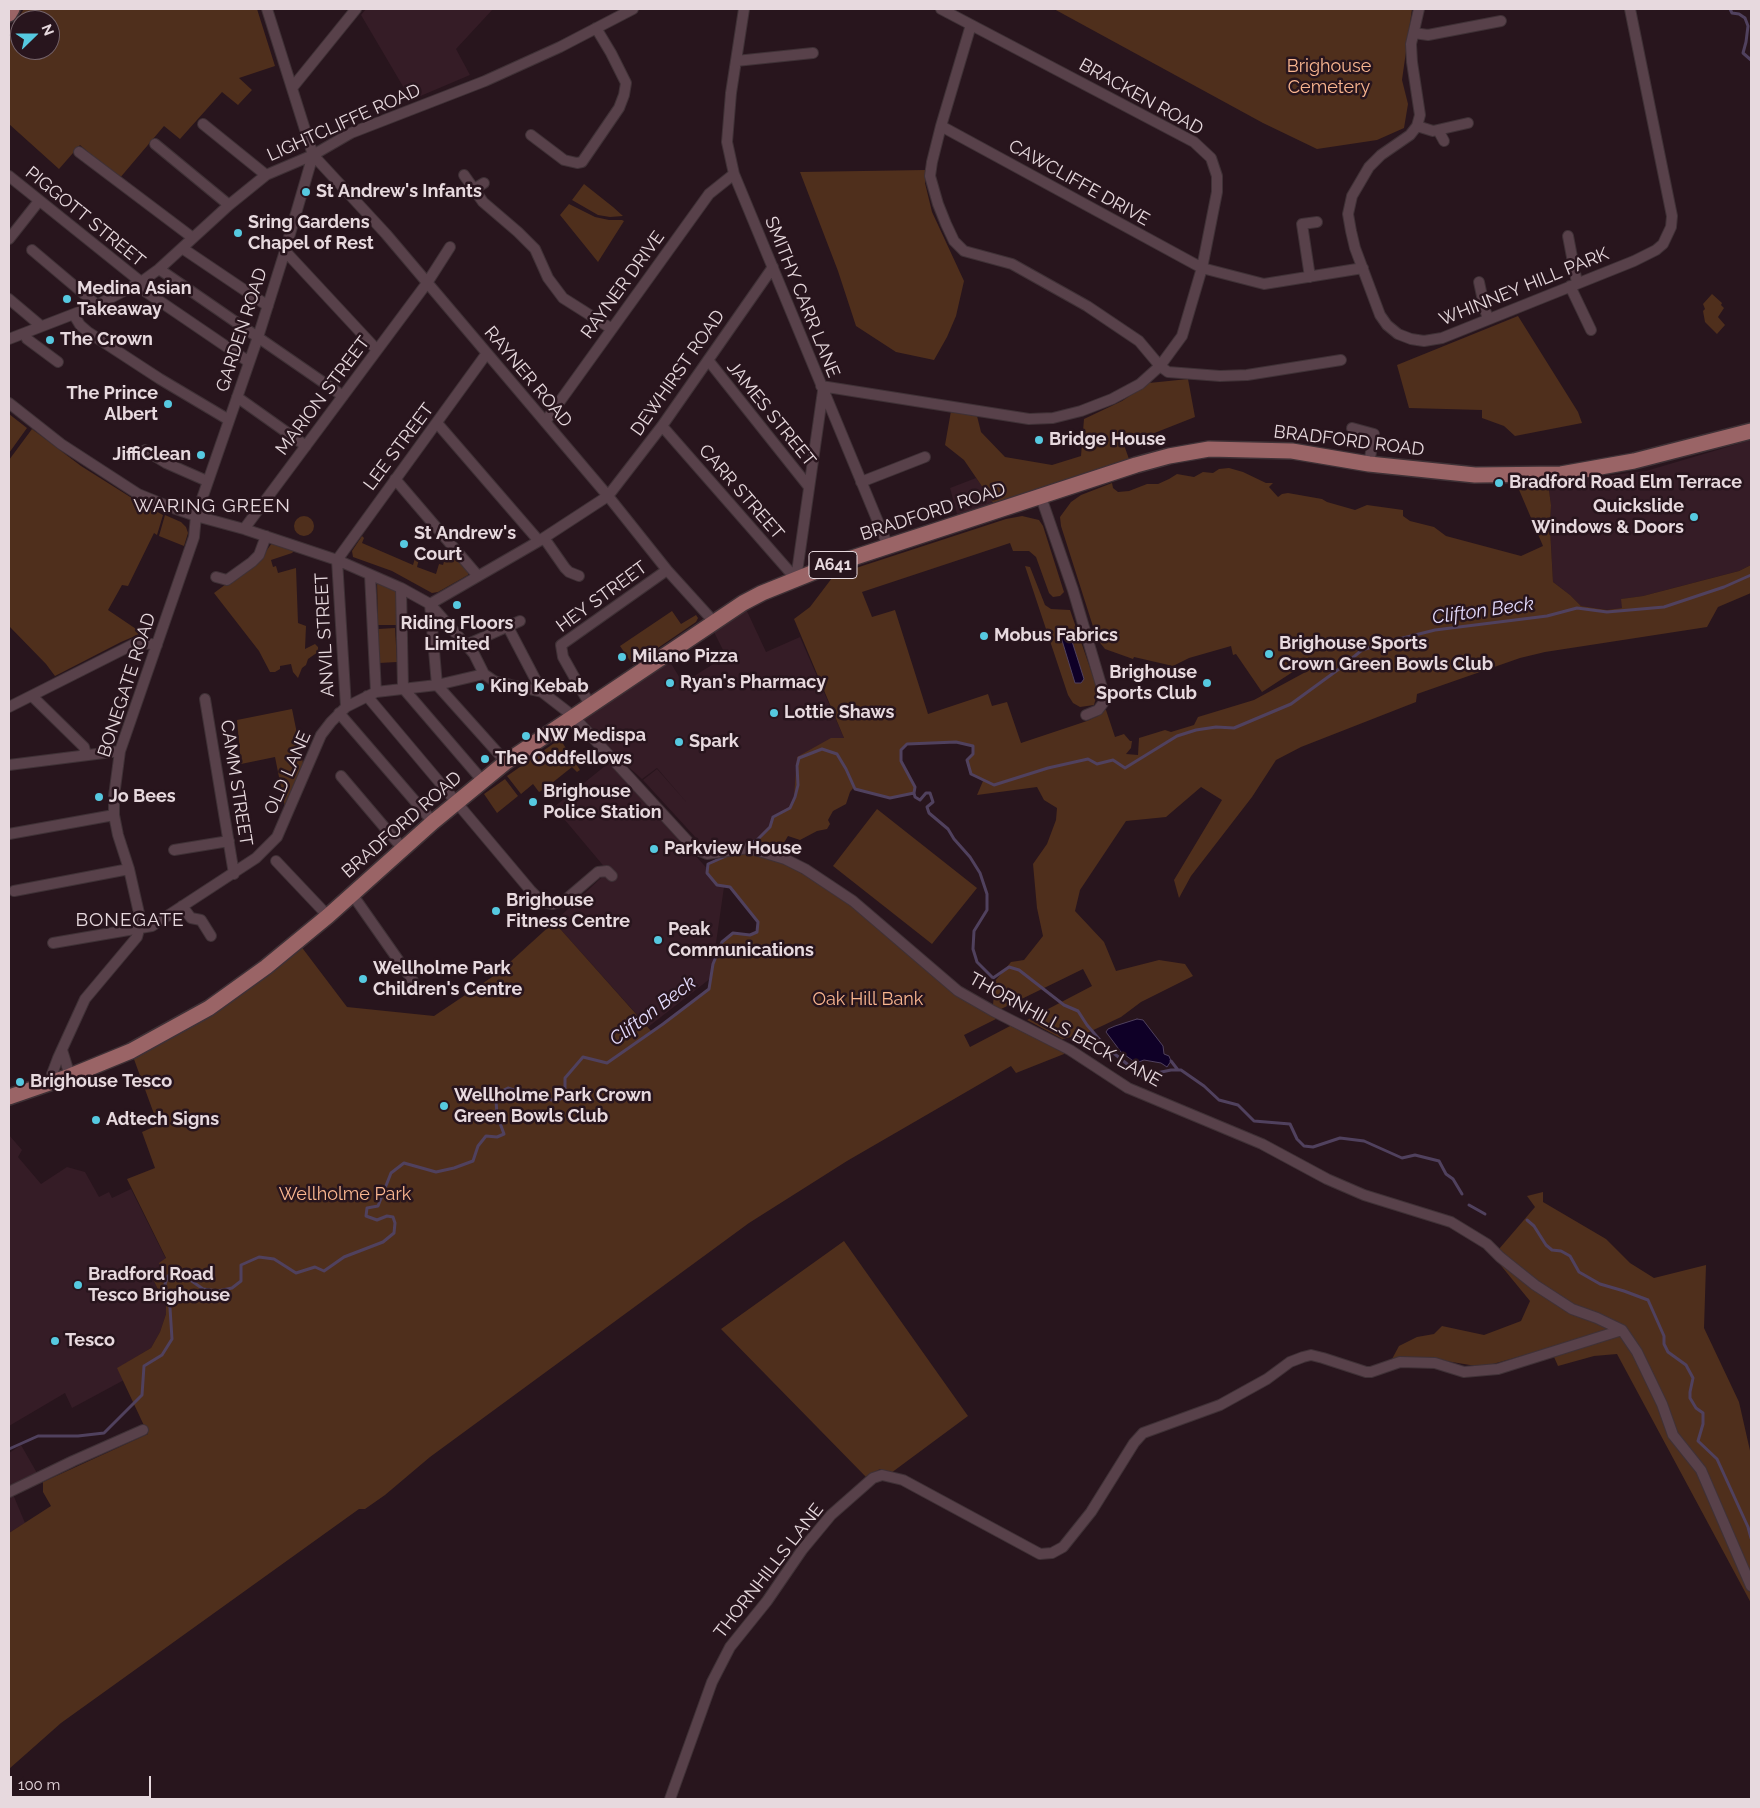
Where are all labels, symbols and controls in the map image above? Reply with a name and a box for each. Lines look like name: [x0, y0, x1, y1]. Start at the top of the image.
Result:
north arrow: [10, 10, 60, 60]
text: N: [39, 22, 57, 38]
street label: BRACKEN ROAD: [1075, 54, 1207, 140]
park label: Brighouse Cemetery: [1287, 56, 1371, 98]
street label: LIGHTCLIFFE ROAD: [264, 79, 424, 167]
street label: CAWCLIFFE DRIVE: [1005, 135, 1153, 231]
street label: PIGGOTT STREET: [21, 162, 149, 272]
place label: St Andrew's Infants: [316, 181, 482, 203]
marker: St Andrew's Infants: [300, 186, 312, 198]
place label: Sring Gardens Chapel of Rest: [248, 212, 374, 254]
street label: SMITHY CARR LANE: [760, 213, 844, 381]
marker: Sring Gardens Chapel of Rest: [232, 227, 244, 239]
street label: RAYNER DRIVE: [577, 227, 669, 343]
street label: WHINNEY HILL PARK: [1436, 243, 1612, 331]
street label: GARDEN ROAD: [212, 265, 272, 395]
place label: Medina Asian Takeaway: [77, 278, 192, 320]
marker: Medina Asian Takeaway: [61, 293, 73, 305]
street label: DEWHIRST ROAD: [627, 306, 729, 440]
street label: RAYNER ROAD: [479, 322, 577, 432]
place label: The Crown: [60, 329, 153, 351]
street label: MARION STREET: [271, 333, 375, 459]
marker: The Crown: [44, 334, 56, 346]
street label: JAMES STREET: [722, 357, 820, 471]
place label: The Prince Albert: [66, 383, 158, 426]
marker: The Prince Albert: [162, 398, 174, 410]
street label: LEE STREET: [359, 399, 439, 495]
street label: BRADFORD ROAD: [1272, 421, 1426, 461]
place label: Bridge House: [1049, 429, 1166, 451]
marker: Bridge House: [1033, 434, 1045, 446]
street label: CARR STREET: [694, 440, 788, 544]
place label: JiffiClean: [113, 444, 191, 466]
marker: JiffiClean: [195, 449, 207, 461]
place label: Bradford Road Elm Terrace: [1509, 472, 1742, 494]
marker: Bradford Road Elm Terrace: [1493, 477, 1505, 489]
street label: BRADFORD ROAD: [858, 478, 1008, 546]
district label: WARING GREEN: [132, 495, 292, 517]
place label: Quickslide Windows & Doors: [1532, 496, 1684, 538]
marker: Quickslide Windows & Doors: [1688, 511, 1700, 523]
place label: St Andrew's Court: [414, 523, 516, 566]
marker: St Andrew's Court: [398, 538, 410, 550]
road number: A641: [809, 552, 857, 578]
street label: HEY STREET: [552, 557, 652, 637]
street label: ANVIL STREET: [311, 572, 339, 698]
water label: Clifton Beck: [1431, 593, 1535, 629]
marker: Riding Floors Limited: [451, 599, 463, 611]
street label: BONEGATE ROAD: [94, 610, 160, 760]
place label: Riding Floors Limited: [401, 613, 513, 656]
place label: Mobus Fabrics: [994, 625, 1118, 647]
marker: Mobus Fabrics: [978, 630, 990, 642]
place label: Brighouse Sports Crown Green Bowls Club: [1279, 633, 1493, 676]
place label: Milano Pizza: [632, 646, 738, 668]
marker: Brighouse Sports Crown Green Bowls Club: [1263, 648, 1275, 660]
marker: Milano Pizza: [616, 651, 628, 663]
place label: Brighouse Sports Club: [1096, 662, 1197, 704]
place label: Ryan's Pharmacy: [680, 672, 826, 694]
place label: King Kebab: [490, 676, 589, 698]
marker: Ryan's Pharmacy: [664, 677, 676, 689]
marker: Brighouse Sports Club: [1201, 677, 1213, 689]
marker: King Kebab: [474, 681, 486, 693]
place label: Lottie Shaws: [784, 702, 894, 724]
marker: Lottie Shaws: [768, 707, 780, 719]
street label: CAMM STREET: [215, 719, 257, 847]
place label: NW Medispa: [536, 725, 646, 747]
street label: OLD LANE: [260, 728, 316, 818]
marker: NW Medispa: [520, 730, 532, 742]
place label: Spark: [689, 731, 739, 753]
marker: Spark: [673, 736, 685, 748]
place label: The Oddfellows: [495, 748, 632, 770]
marker: The Oddfellows: [479, 753, 491, 765]
street label: BRADFORD ROAD: [338, 767, 466, 883]
place label: Brighouse Police Station: [543, 781, 662, 824]
place label: Jo Bees: [109, 786, 176, 808]
marker: Jo Bees: [93, 791, 105, 803]
marker: Brighouse Police Station: [527, 796, 539, 808]
place label: Parkview House: [664, 838, 802, 860]
marker: Parkview House: [648, 843, 660, 855]
place label: Brighouse Fitness Centre: [506, 890, 630, 932]
marker: Brighouse Fitness Centre: [490, 905, 502, 917]
district label: BONEGATE: [74, 909, 186, 931]
place label: Peak Communications: [668, 919, 814, 962]
marker: Peak Communications: [652, 934, 664, 946]
place label: Wellholme Park Children's Centre: [373, 958, 522, 1001]
street label: THORNHILLS BECK LANE: [965, 968, 1165, 1092]
water label: Clifton Beck: [605, 971, 701, 1051]
marker: Wellholme Park Children's Centre: [357, 973, 369, 985]
park label: Oak Hill Bank: [813, 989, 923, 1011]
place label: Brighouse Tesco: [30, 1071, 172, 1093]
marker: Brighouse Tesco: [14, 1076, 26, 1088]
place label: Wellholme Park Crown Green Bowls Club: [454, 1085, 652, 1128]
marker: Wellholme Park Crown Green Bowls Club: [438, 1100, 450, 1112]
place label: Adtech Signs: [106, 1109, 219, 1131]
marker: Adtech Signs: [90, 1114, 102, 1126]
park label: Wellholme Park: [279, 1184, 411, 1206]
place label: Bradford Road Tesco Brighouse: [88, 1264, 230, 1306]
marker: Bradford Road Tesco Brighouse: [72, 1279, 84, 1291]
place label: Tesco: [65, 1330, 115, 1352]
marker: Tesco: [49, 1335, 61, 1347]
street label: THORNHILLS LANE: [710, 1499, 828, 1643]
scale bar: [12, 1766, 154, 1798]
text: 100 m: [18, 1776, 60, 1794]

